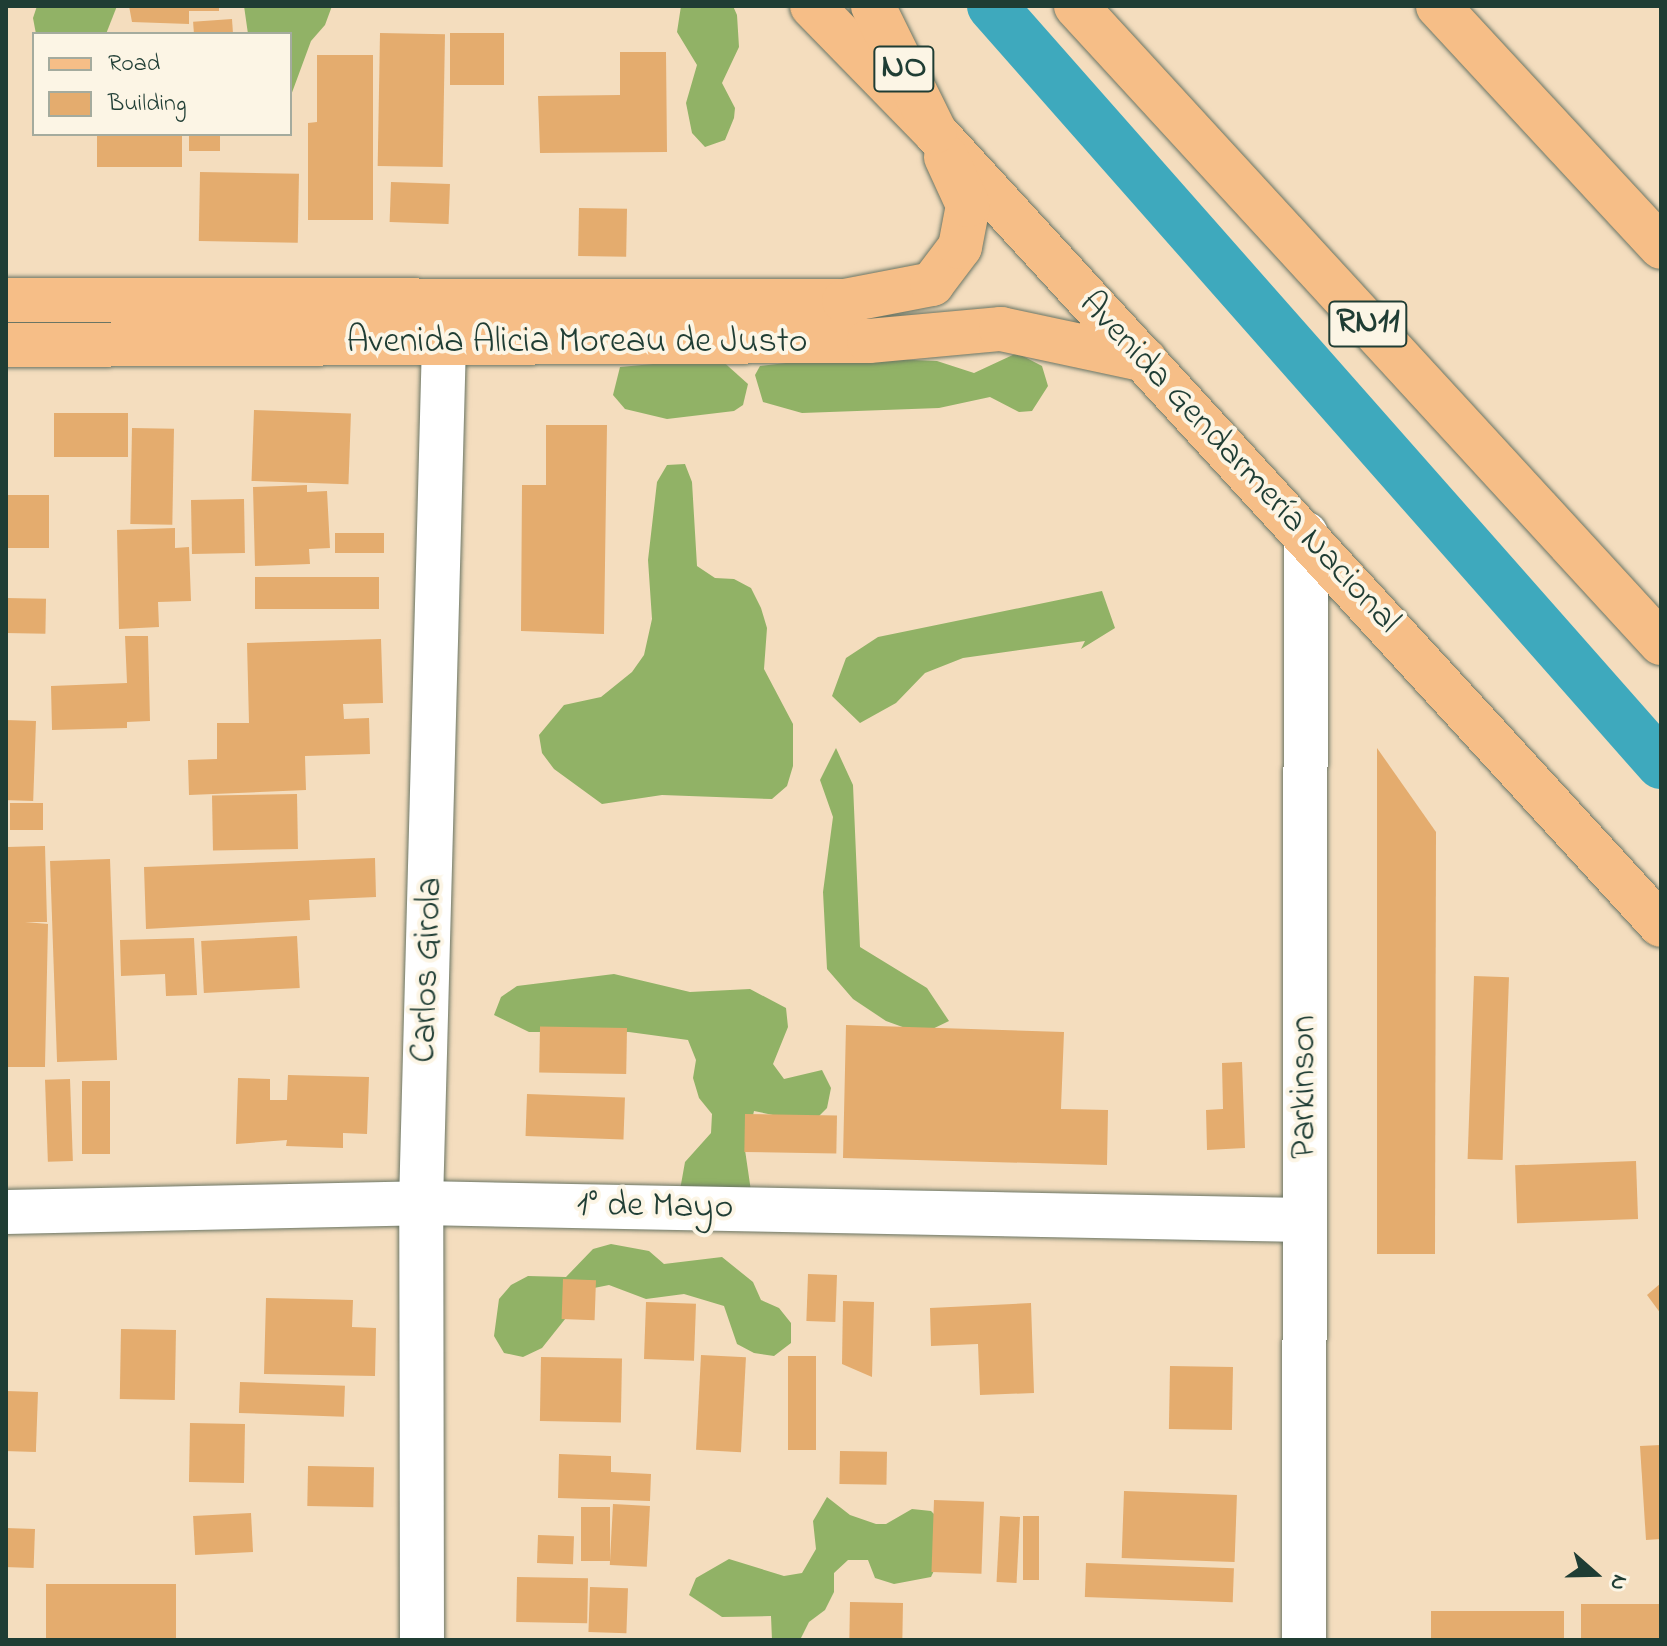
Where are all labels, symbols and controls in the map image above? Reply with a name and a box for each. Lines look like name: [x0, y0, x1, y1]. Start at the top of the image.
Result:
legend: [32, 32, 292, 136]
road number: NO: [872, 39, 936, 99]
text: Road: [108, 47, 160, 82]
text: Building: [108, 87, 187, 122]
street label: Avenida Gendarmería Nacional: [1069, 283, 1409, 643]
road number: RN11: [1328, 294, 1408, 354]
street label: Avenida Alicia Moreau de Justo: [346, 321, 808, 365]
street label: Carlos Girola: [403, 876, 453, 1064]
street label: Parkinson: [1283, 1015, 1327, 1159]
street label: 1° de Mayo: [576, 1184, 734, 1230]
north arrow: [1555, 1534, 1635, 1614]
text: N: [1600, 1570, 1635, 1595]

